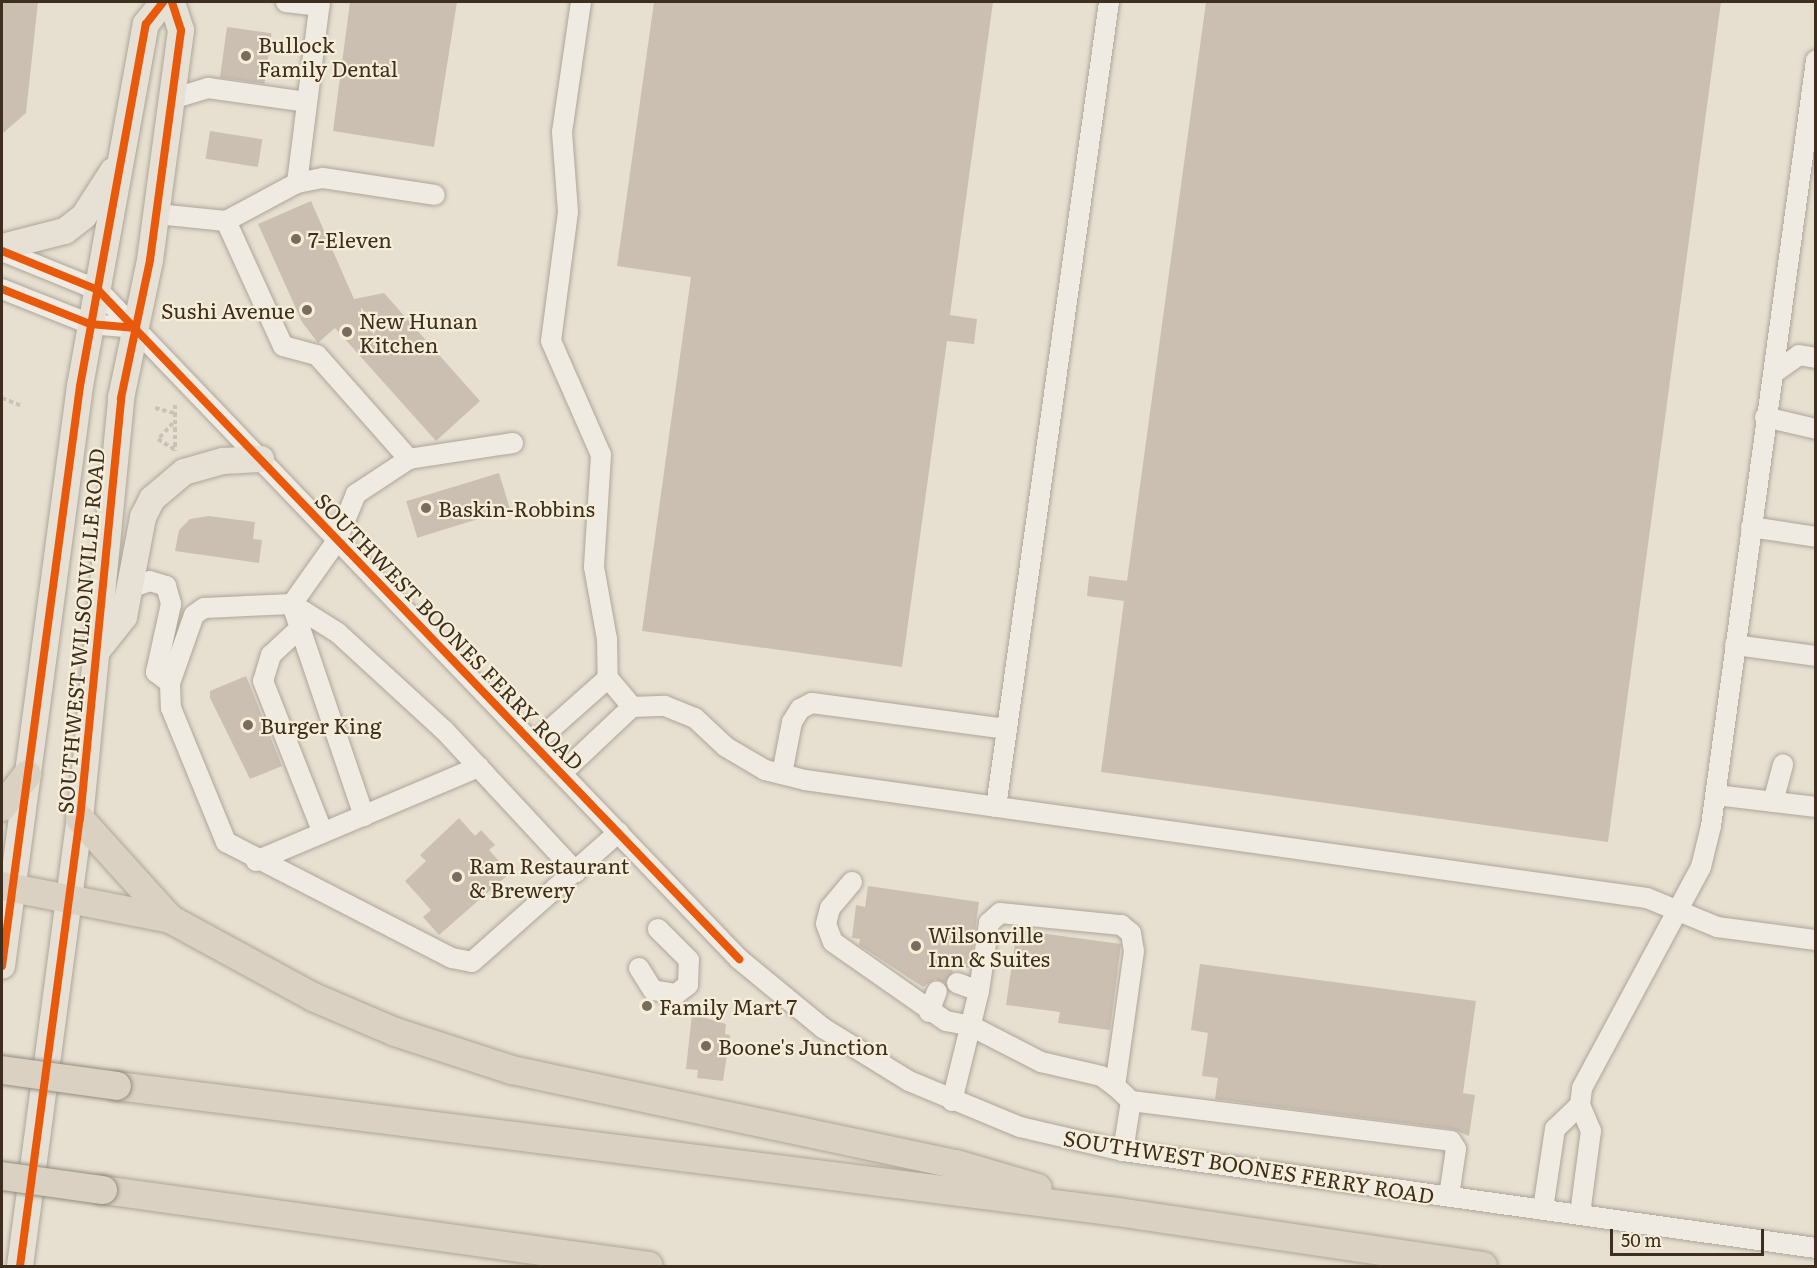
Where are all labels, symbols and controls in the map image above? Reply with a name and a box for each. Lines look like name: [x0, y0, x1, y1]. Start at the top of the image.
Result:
place label: Bullock Family Dental: [258, 31, 398, 81]
marker: Bullock Family Dental: [239, 49, 253, 63]
place label: 7-Eleven: [308, 226, 392, 252]
marker: 7-Eleven: [289, 232, 303, 246]
place label: Sushi Avenue: [161, 297, 295, 323]
marker: Sushi Avenue: [300, 303, 314, 317]
place label: New Hunan Kitchen: [359, 307, 478, 357]
marker: New Hunan Kitchen: [340, 325, 354, 339]
street label: SOUTHWEST WILSONVILLE ROAD: [51, 447, 109, 815]
street label: SOUTHWEST BOONES FERRY ROAD: [311, 487, 589, 775]
place label: Baskin-Robbins: [438, 495, 595, 521]
marker: Baskin-Robbins: [419, 501, 433, 515]
place label: Burger King: [260, 712, 382, 738]
marker: Burger King: [241, 718, 255, 732]
place label: Ram Restaurant & Brewery: [469, 852, 629, 902]
marker: Ram Restaurant & Brewery: [450, 870, 464, 884]
place label: Wilsonville Inn & Suites: [928, 921, 1050, 971]
marker: Wilsonville Inn & Suites: [909, 939, 923, 953]
place label: Family Mart 7: [659, 993, 797, 1019]
marker: Family Mart 7: [640, 999, 654, 1013]
place label: Boone's Junction: [718, 1033, 888, 1059]
marker: Boone's Junction: [699, 1039, 713, 1053]
street label: SOUTHWEST BOONES FERRY ROAD: [1062, 1124, 1436, 1208]
scale bar: [1613, 1217, 1768, 1255]
text: 50 m: [1621, 1226, 1662, 1253]

